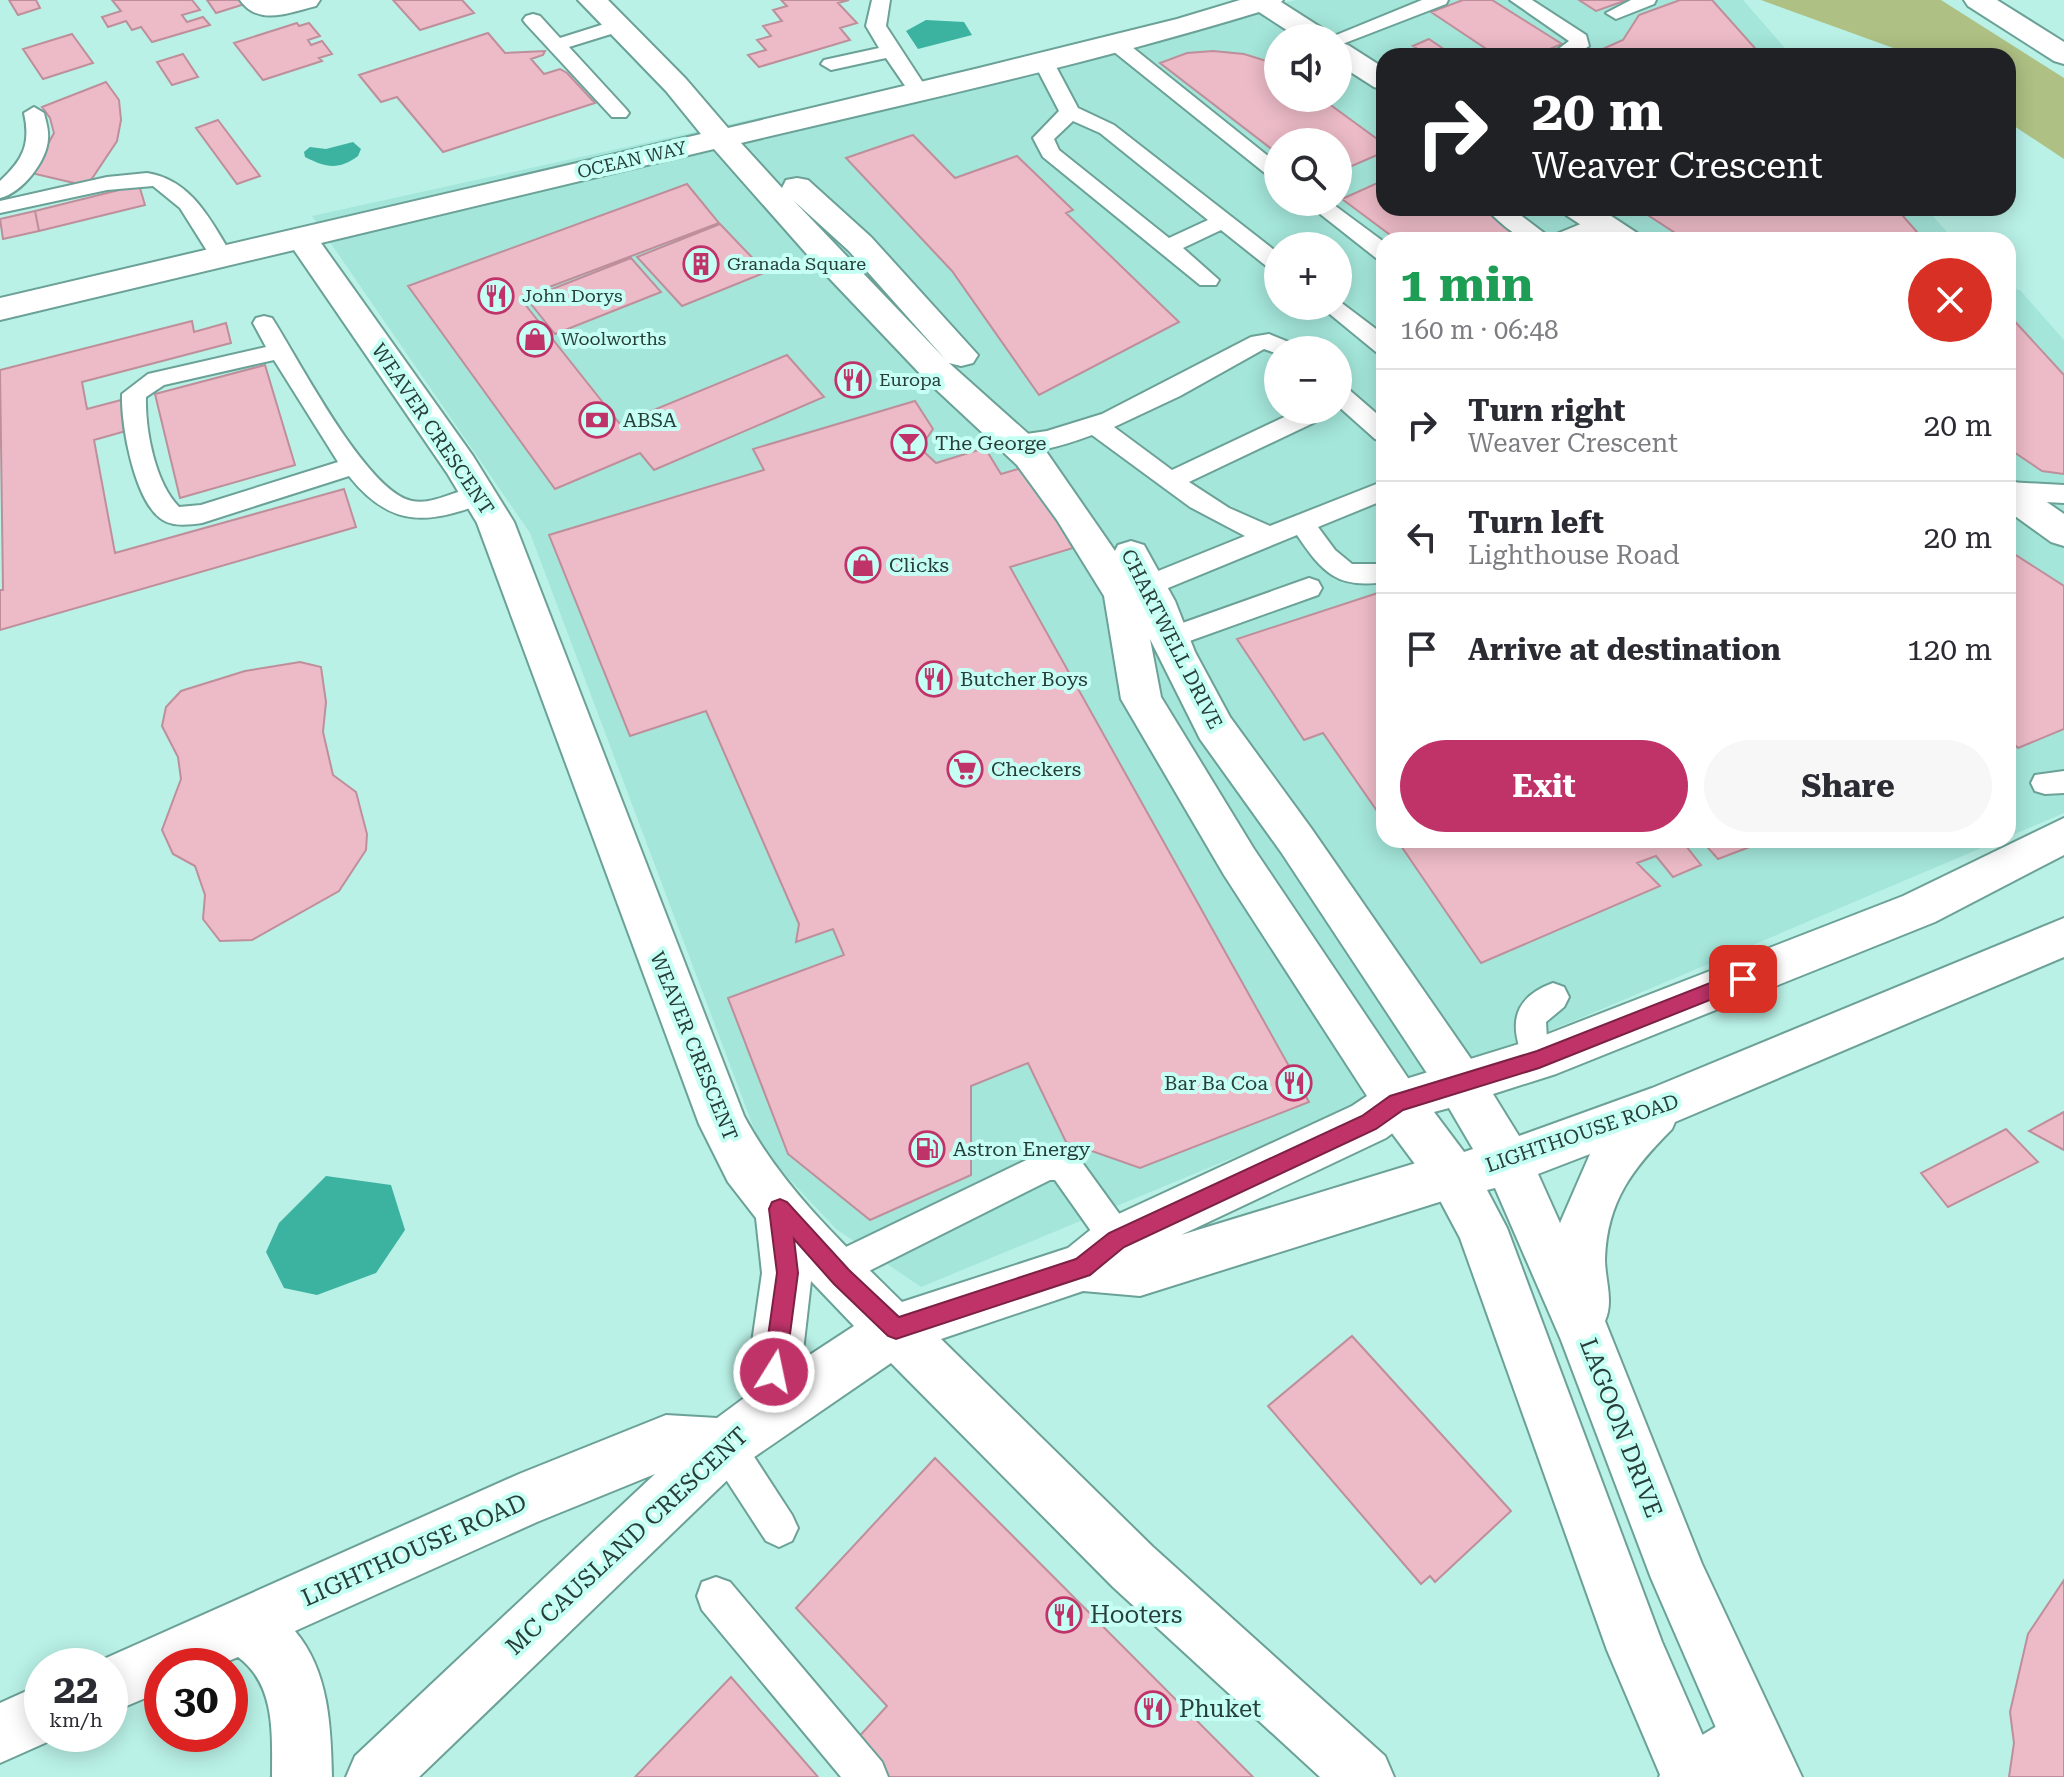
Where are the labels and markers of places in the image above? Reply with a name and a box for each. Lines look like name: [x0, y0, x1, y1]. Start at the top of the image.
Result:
building icon: Granada Square: [682, 245, 720, 283]
place label: Granada Square: [727, 253, 866, 274]
restaurant icon: John Dorys: [477, 277, 515, 315]
place label: John Dorys: [522, 285, 623, 306]
shop icon: Woolworths: [516, 320, 554, 358]
place label: Woolworths: [561, 328, 666, 349]
restaurant icon: Europa: [834, 361, 872, 399]
place label: Europa: [879, 369, 942, 390]
bank icon: ABSA: [578, 401, 616, 439]
place label: ABSA: [623, 408, 677, 432]
bar icon: The George: [890, 424, 928, 462]
place label: The George: [935, 431, 1046, 455]
shop icon: Clicks: [844, 546, 882, 584]
place label: Clicks: [889, 553, 949, 577]
restaurant icon: Butcher Boys: [915, 660, 953, 698]
place label: Butcher Boys: [960, 667, 1088, 691]
supermarket icon: Checkers: [946, 750, 984, 788]
place label: Checkers: [991, 757, 1081, 781]
pin: [1709, 945, 1777, 1013]
restaurant icon: Bar Ba Coa: [1275, 1064, 1313, 1102]
place label: Bar Ba Coa: [1164, 1071, 1268, 1095]
fuel station icon: Astron Energy: [908, 1130, 946, 1168]
place label: Astron Energy: [953, 1137, 1091, 1161]
restaurant icon: Hooters: [1045, 1596, 1083, 1634]
place label: Hooters: [1090, 1601, 1182, 1629]
restaurant icon: Phuket: [1134, 1690, 1172, 1728]
place label: Phuket: [1179, 1695, 1261, 1723]

